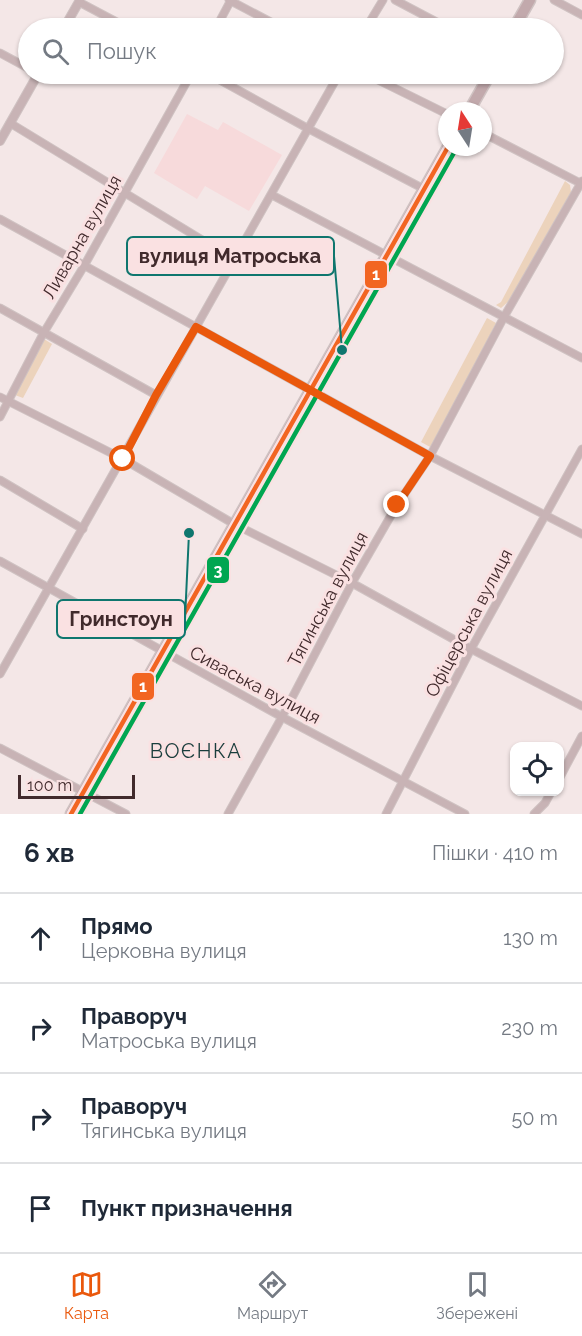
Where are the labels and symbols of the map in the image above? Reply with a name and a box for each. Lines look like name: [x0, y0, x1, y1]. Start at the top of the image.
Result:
north arrow: [438, 102, 492, 156]
street label: Ливарна вулиця: [38, 171, 125, 302]
callout: вулиця Матроська: [127, 237, 334, 275]
text: вулиця Матроська: [139, 244, 321, 268]
line badge: 1: [364, 260, 388, 289]
text: 1: [372, 265, 380, 284]
route start: [109, 445, 135, 471]
route end: [383, 491, 409, 517]
street label: Тягинська вулиця: [283, 528, 372, 670]
street label: Офіцерська вулиця: [421, 545, 516, 700]
line badge: 3: [206, 556, 230, 584]
text: 3: [214, 561, 223, 580]
callout: Гринстоун: [57, 600, 185, 638]
text: Гринстоун: [69, 607, 173, 631]
street label: Сиваська вулиця: [186, 641, 324, 728]
line badge: 1: [131, 672, 155, 701]
text: 1: [139, 677, 147, 696]
district label: ВОЄНКА: [150, 739, 242, 763]
scale bar: [18, 772, 135, 800]

